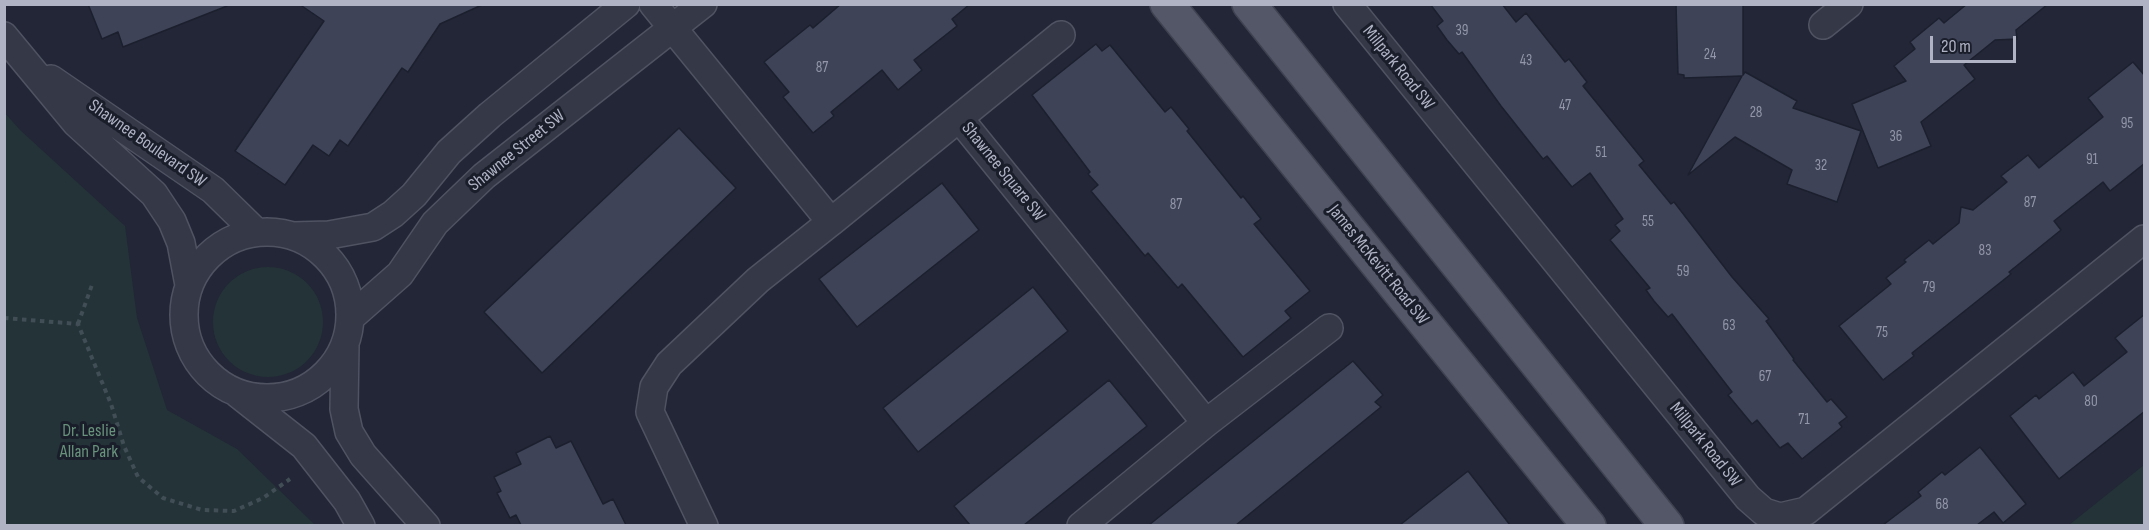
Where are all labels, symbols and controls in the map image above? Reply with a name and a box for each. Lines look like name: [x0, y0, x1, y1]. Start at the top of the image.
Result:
street label: Millpark Road SW: [1357, 21, 1439, 115]
house number: 39: [1456, 22, 1468, 40]
scale bar: [1933, 24, 2018, 62]
text: 20 m: [1941, 36, 1971, 57]
house number: 24: [1704, 46, 1716, 64]
house number: 43: [1520, 52, 1532, 70]
house number: 87: [816, 59, 828, 77]
street label: Shawnee Boulevard SW: [84, 95, 210, 193]
house number: 47: [1559, 97, 1571, 115]
house number: 28: [1750, 104, 1762, 122]
street label: Shawnee Street SW: [464, 106, 570, 196]
house number: 95: [2121, 115, 2133, 133]
street label: Shawnee Square SW: [956, 118, 1050, 226]
house number: 36: [1890, 128, 1902, 146]
house number: 51: [1595, 144, 1607, 162]
house number: 91: [2086, 151, 2098, 169]
house number: 32: [1815, 157, 1827, 175]
house number: 87: [2024, 194, 2036, 212]
house number: 87: [1170, 196, 1182, 214]
street label: James McKevitt Road SW: [1323, 201, 1433, 329]
house number: 55: [1642, 213, 1654, 231]
house number: 83: [1979, 242, 1991, 260]
house number: 59: [1677, 263, 1689, 281]
house number: 79: [1923, 279, 1935, 297]
house number: 63: [1723, 317, 1735, 335]
house number: 75: [1876, 324, 1888, 342]
house number: 67: [1759, 368, 1771, 386]
house number: 80: [2084, 393, 2098, 411]
street label: Millpark Road SW: [1664, 398, 1746, 492]
house number: 71: [1798, 411, 1810, 429]
park label: Dr. Leslie Allan Park: [60, 420, 118, 462]
house number: 68: [1935, 496, 1949, 514]

